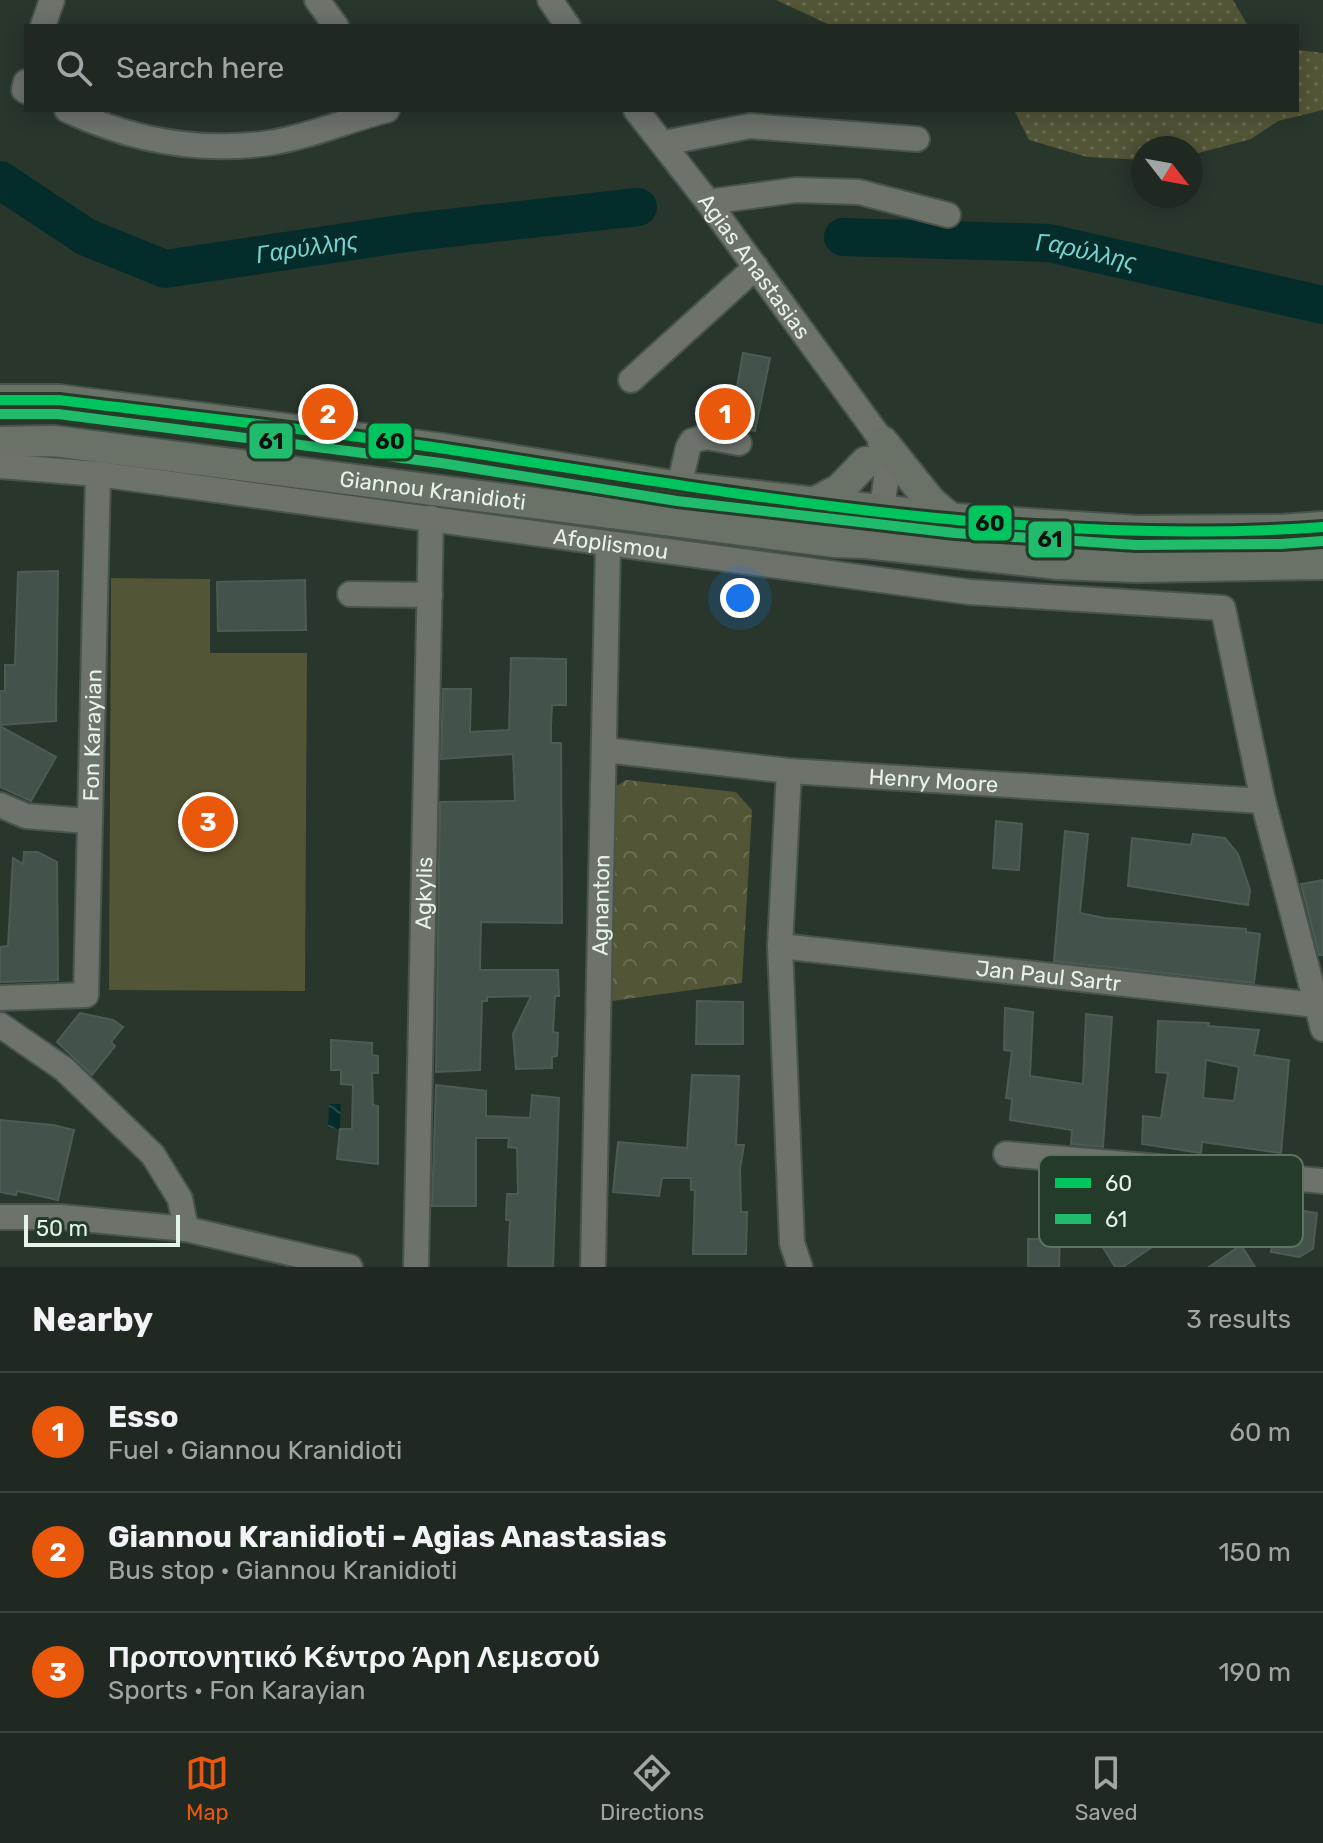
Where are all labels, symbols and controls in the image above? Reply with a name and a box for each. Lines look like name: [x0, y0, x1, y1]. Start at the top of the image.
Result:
search box: [24, 24, 1299, 112]
icon: search: [52, 46, 96, 90]
text: Search here: [116, 50, 284, 86]
north arrow: [1131, 136, 1203, 208]
street label: Agias Anastasias: [693, 188, 817, 344]
water label: Γαρύλλης: [254, 226, 360, 269]
water label: Γαρύλλης: [1035, 229, 1140, 276]
pin: 2: [302, 384, 354, 444]
pin: 1: [699, 384, 751, 444]
line badge: 61: [248, 422, 294, 460]
line badge: 60: [367, 422, 413, 460]
text: 61: [259, 428, 283, 455]
text: 60: [375, 428, 405, 455]
street label: Giannou Kranidioti: [338, 465, 528, 515]
line badge: 60: [967, 504, 1013, 542]
text: 60: [975, 510, 1005, 537]
line badge: 61: [1027, 520, 1073, 559]
street label: Afoplismou: [552, 522, 670, 565]
text: 61: [1038, 526, 1062, 553]
your location: [720, 578, 760, 618]
street label: Fon Karayian: [77, 669, 107, 802]
street label: Henry Moore: [868, 763, 999, 798]
pin: 3: [182, 792, 234, 852]
street label: Agnanton: [586, 854, 615, 956]
street label: Agkylis: [409, 856, 438, 930]
street label: Jan Paul Sartr: [974, 954, 1123, 997]
legend: [1039, 1155, 1303, 1247]
text: 60: [1105, 1170, 1132, 1197]
text: 61: [1105, 1206, 1127, 1233]
scale bar: [24, 1211, 180, 1247]
text: 50 m: [36, 1215, 88, 1242]
text: Nearby: [32, 1299, 153, 1340]
text: 3 results: [1186, 1304, 1291, 1335]
text: Esso: [108, 1399, 179, 1435]
text: 1: [52, 1417, 64, 1448]
text: 60 m: [1229, 1417, 1291, 1448]
text: Fuel · Giannou Kranidioti: [108, 1435, 402, 1466]
text: Giannou Kranidioti - Agias Anastasias: [108, 1519, 667, 1555]
text: 2: [50, 1537, 66, 1568]
text: 150 m: [1218, 1537, 1291, 1568]
text: Bus stop · Giannou Kranidioti: [108, 1555, 457, 1586]
text: Προπονητικό Κέντρο Άρη Λεμεσού: [108, 1639, 600, 1675]
text: 3: [49, 1657, 67, 1688]
text: 190 m: [1218, 1657, 1291, 1688]
text: Sports · Fon Karayian: [108, 1675, 365, 1706]
tab: Map: [185, 1751, 229, 1826]
tab: Directions: [600, 1751, 704, 1826]
tab: Saved: [1075, 1751, 1138, 1826]

